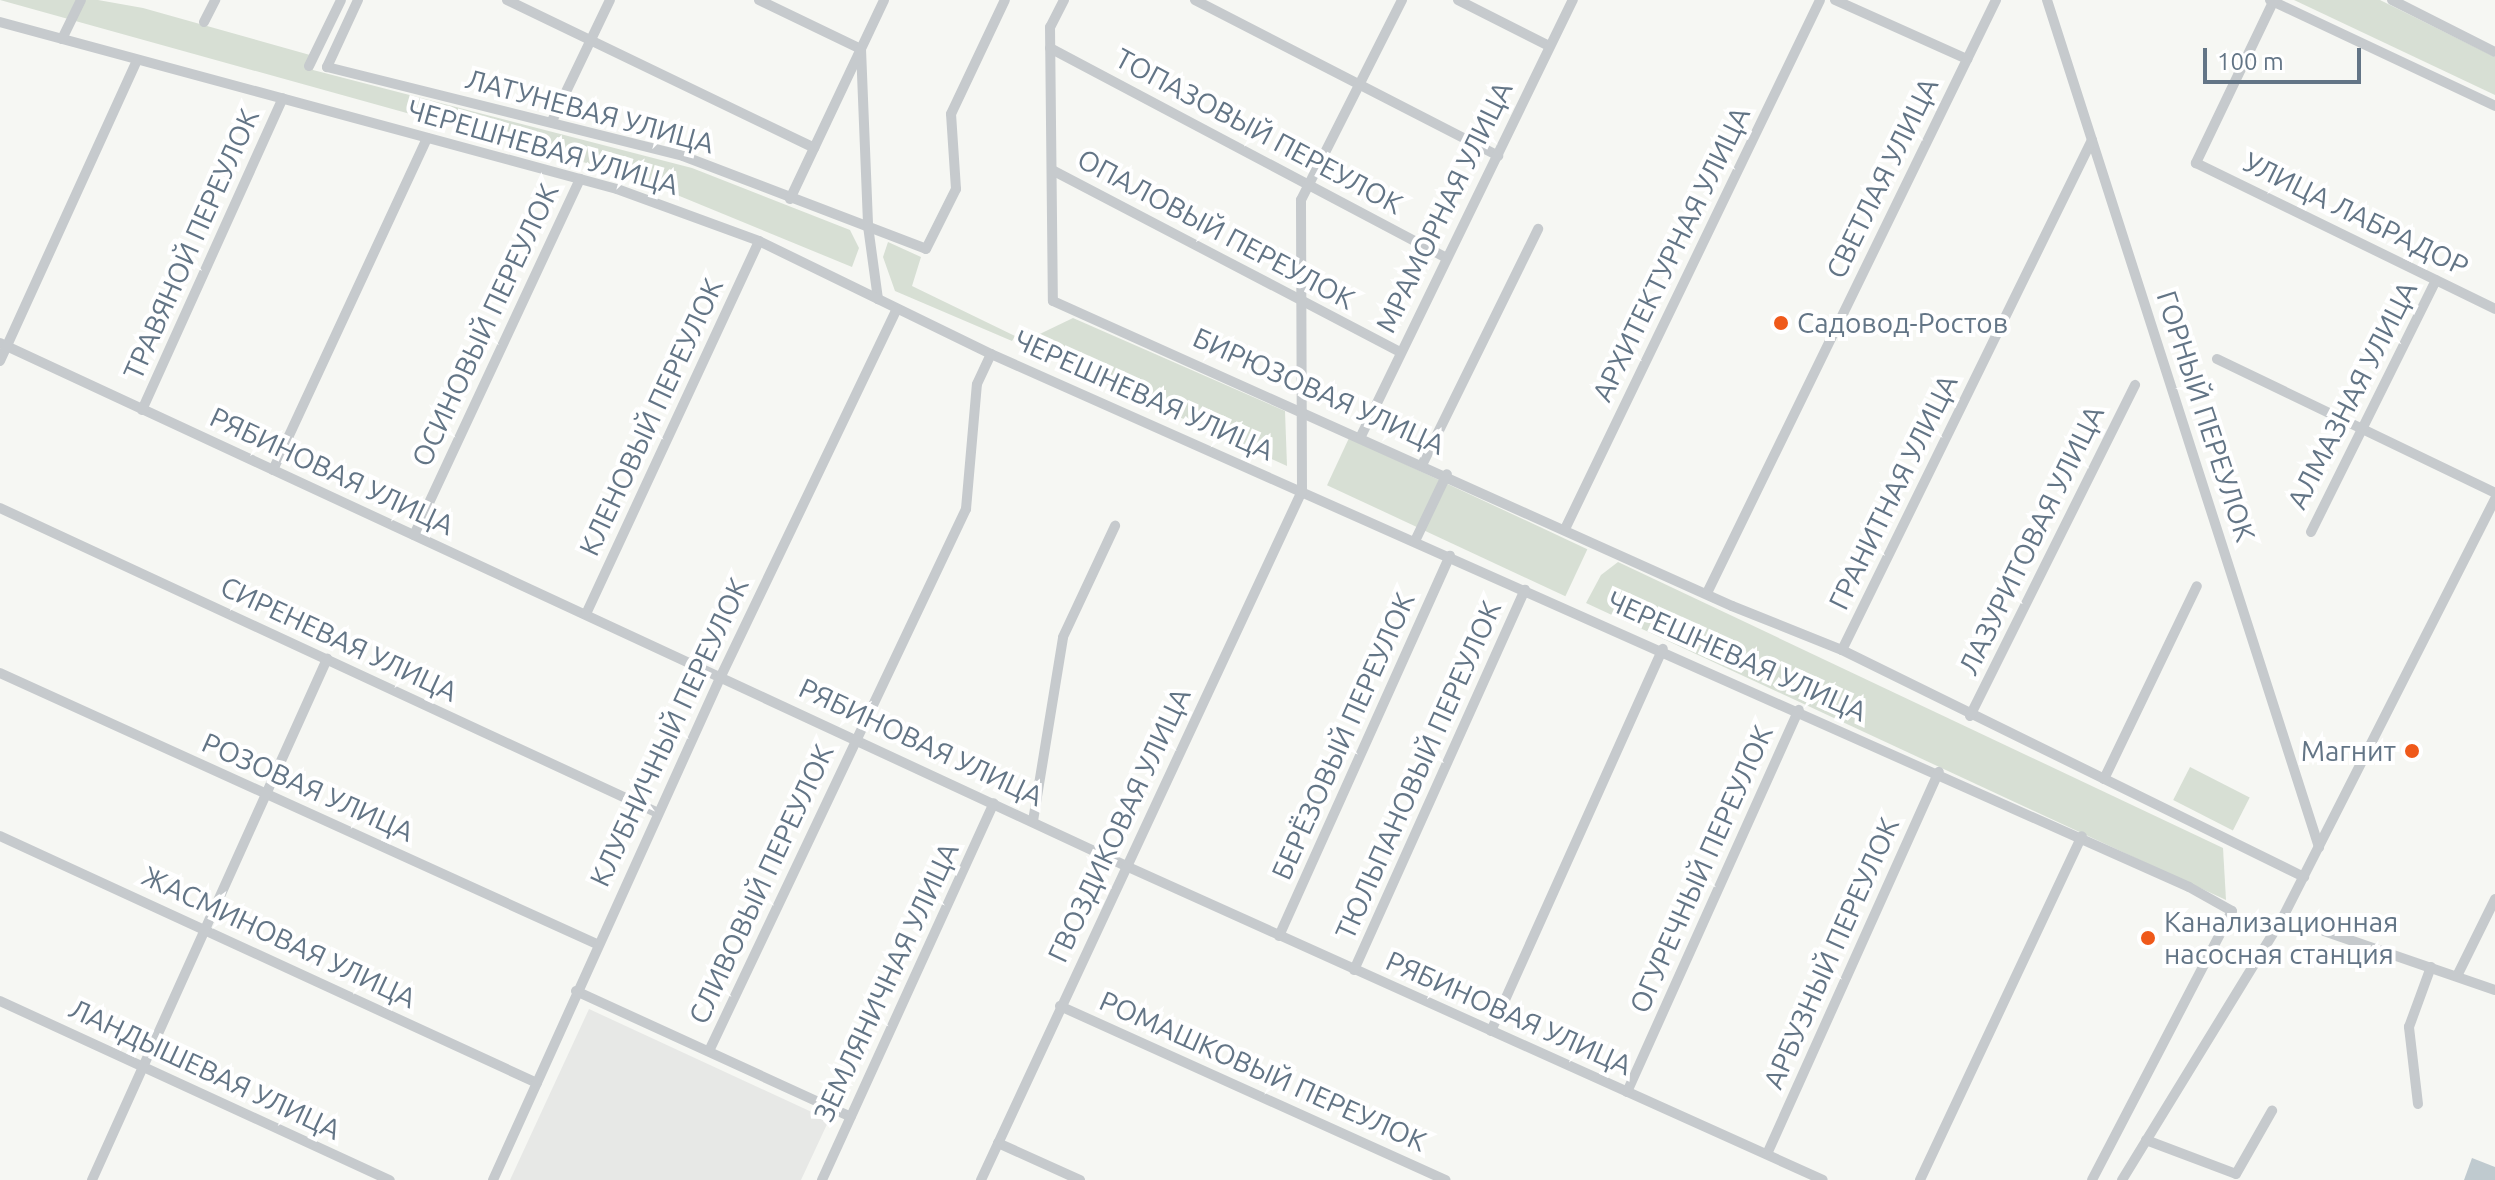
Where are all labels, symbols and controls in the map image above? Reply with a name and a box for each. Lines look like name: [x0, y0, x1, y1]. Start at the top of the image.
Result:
scale bar: [2207, 32, 2365, 82]
street label: ТОПАЗОВЫЙ ПЕРЕУЛОК: [1110, 41, 1408, 221]
text: 100 m: [2217, 48, 2284, 75]
street label: ЛАТУНЕВАЯ УЛИЦА: [462, 62, 718, 160]
street label: СВЕТЛАЯ УЛИЦА: [1819, 72, 1945, 284]
street label: МРАМОРНАЯ УЛИЦА: [1369, 76, 1519, 338]
street label: ЧЕРЕШНЕВАЯ УЛИЦА: [404, 92, 682, 202]
street label: АРХИТЕКТУРНАЯ УЛИЦА: [1585, 101, 1757, 407]
street label: ТРАВЯНОЙ ПЕРЕУЛОК: [116, 103, 266, 385]
street label: ОПАЛОВЫЙ ПЕРЕУЛОК: [1072, 142, 1360, 316]
street label: УЛИЦА ЛАБРАДОР: [2238, 145, 2474, 283]
street label: ОСИНОВЫЙ ПЕРЕУЛОК: [405, 178, 565, 472]
street label: КЛЕНОВЫЙ ПЕРЕУЛОК: [572, 273, 730, 561]
street label: АЛМАЗНАЯ УЛИЦА: [2280, 276, 2424, 514]
street label: ГОРНЫЙ ПЕРЕУЛОК: [2150, 286, 2262, 546]
place label: Садовод-Ростов: [1797, 306, 2008, 340]
marker: Садовод-Ростов: [1772, 314, 1790, 332]
street label: БИРЮЗОВАЯ УЛИЦА: [1188, 320, 1450, 462]
street label: ЧЕРЕШНЕВАЯ УЛИЦА: [1009, 323, 1279, 467]
street label: ГРАНИТНАЯ УЛИЦА: [1822, 369, 1964, 615]
street label: РЯБИНОВАЯ УЛИЦА: [205, 400, 459, 542]
street label: ЛАЗУРИТОВАЯ УЛИЦА: [1951, 400, 2111, 680]
street label: СИРЕНЕВАЯ УЛИЦА: [215, 569, 463, 709]
street label: КЛУБНИЧНЫЙ ПЕРЕУЛОК: [583, 572, 755, 892]
street label: ЧЕРЕШНЕВАЯ УЛИЦА: [1602, 584, 1872, 728]
street label: БЕРЁЗОВЫЙ ПЕРЕУЛОК: [1264, 587, 1422, 885]
street label: ТЮЛЬПАНОВЫЙ ПЕРЕУЛОК: [1328, 596, 1508, 944]
street label: РЯБИНОВАЯ УЛИЦА: [794, 671, 1048, 813]
street label: ГВОЗДИКОВАЯ УЛИЦА: [1041, 683, 1197, 967]
street label: ОГУРЕЧНЫЙ ПЕРЕУЛОК: [1622, 720, 1780, 1018]
street label: РОЗОВАЯ УЛИЦА: [197, 725, 419, 849]
place label: Магнит: [2301, 734, 2396, 768]
street label: СЛИВОВЫЙ ПЕРЕУЛОК: [681, 739, 841, 1029]
marker: Магнит: [2403, 742, 2421, 760]
street label: АРБУЗНЫЙ ПЕРЕУЛОК: [1756, 812, 1906, 1094]
street label: ЗЕМЛЯНИЧНАЯ УЛИЦА: [807, 837, 965, 1127]
street label: ЖАСМИНОВАЯ УЛИЦА: [137, 859, 421, 1015]
place label: Канализационная насосная станция: [2164, 905, 2398, 971]
marker: Канализационная насосная станция: [2139, 929, 2157, 947]
street label: РЯБИНОВАЯ УЛИЦА: [1381, 944, 1637, 1082]
street label: РОМАШКОВЫЙ ПЕРЕУЛОК: [1094, 984, 1432, 1158]
street label: ЛАНДЫШЕВАЯ УЛИЦА: [64, 991, 346, 1147]

